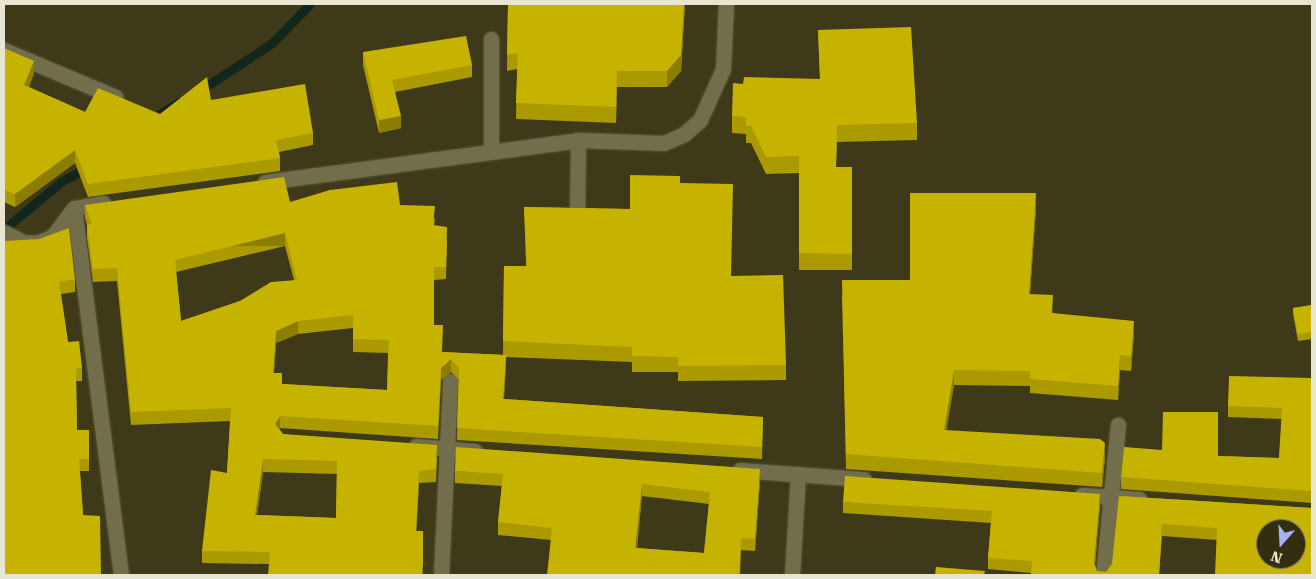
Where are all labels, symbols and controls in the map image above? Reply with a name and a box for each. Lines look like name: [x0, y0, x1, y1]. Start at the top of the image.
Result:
north arrow: [1256, 519, 1306, 569]
text: N: [1269, 548, 1284, 567]

